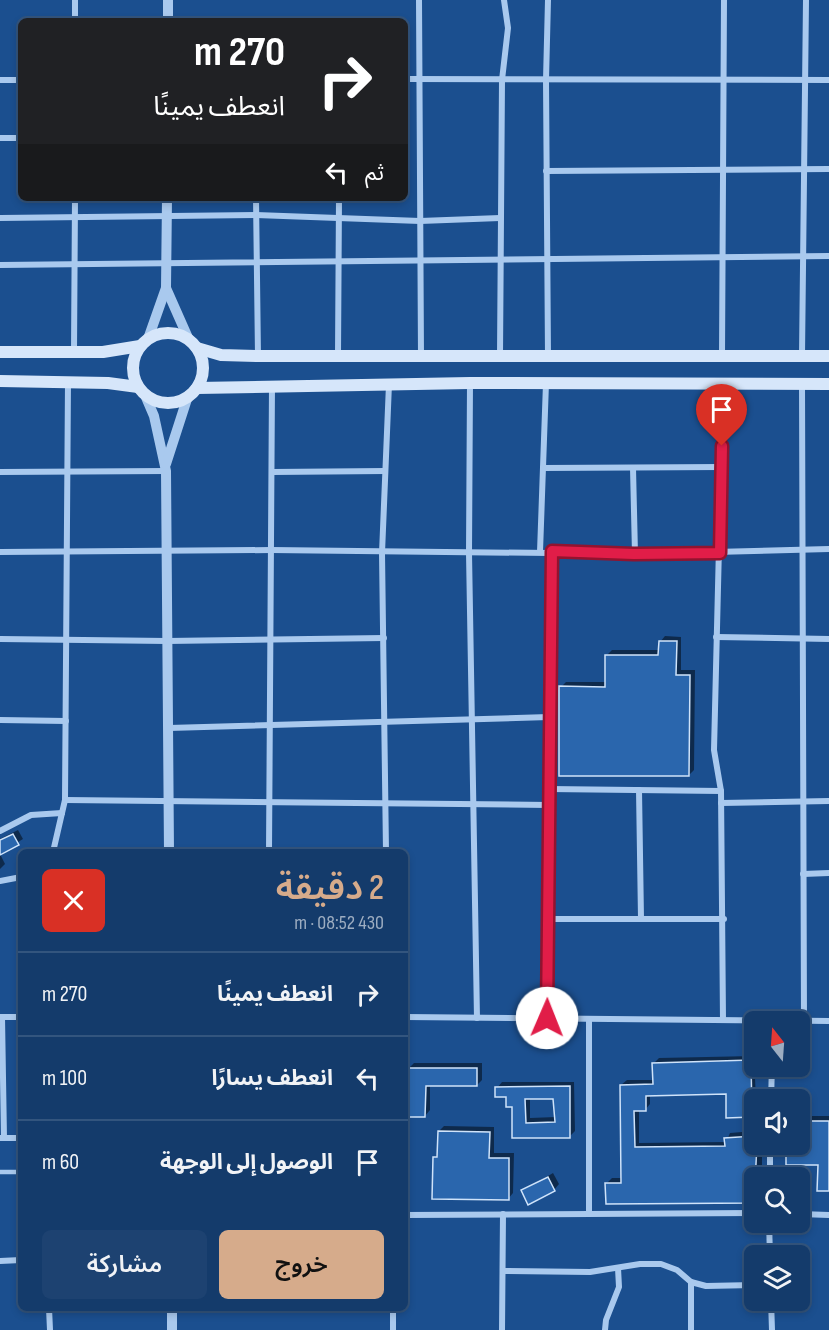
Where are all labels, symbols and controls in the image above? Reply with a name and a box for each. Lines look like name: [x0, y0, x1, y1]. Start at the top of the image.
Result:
text: 270 m: [194, 27, 285, 78]
icon: right: [306, 42, 384, 120]
text: انعطف يمينًا: [153, 91, 285, 123]
icon: left: [320, 156, 353, 189]
text: ثم: [365, 160, 384, 187]
pin: [696, 384, 747, 446]
icon: arrive: [705, 393, 738, 426]
text: 2 دقيقة: [276, 867, 384, 910]
button: close: [42, 869, 105, 932]
text: 430 m · 08:52: [294, 911, 384, 935]
icon: right: [351, 978, 384, 1011]
text: 270 m: [42, 981, 87, 1008]
text: انعطف يمينًا: [217, 981, 333, 1008]
position arrow: [515, 986, 579, 1050]
north arrow: [744, 1011, 810, 1077]
map controls: [744, 1011, 810, 1311]
icon: left: [351, 1062, 384, 1095]
text: 100 m: [42, 1065, 87, 1092]
text: انعطف يسارًا: [211, 1065, 333, 1092]
button: sound: [744, 1089, 810, 1155]
icon: arrive: [351, 1146, 384, 1179]
text: 60 m: [42, 1149, 79, 1176]
text: الوصول إلى الوجهة: [160, 1149, 333, 1176]
button: search: [744, 1167, 810, 1233]
button: مشاركة: [42, 1230, 207, 1299]
button: خروج: [219, 1230, 384, 1299]
button: layers: [744, 1245, 810, 1311]

